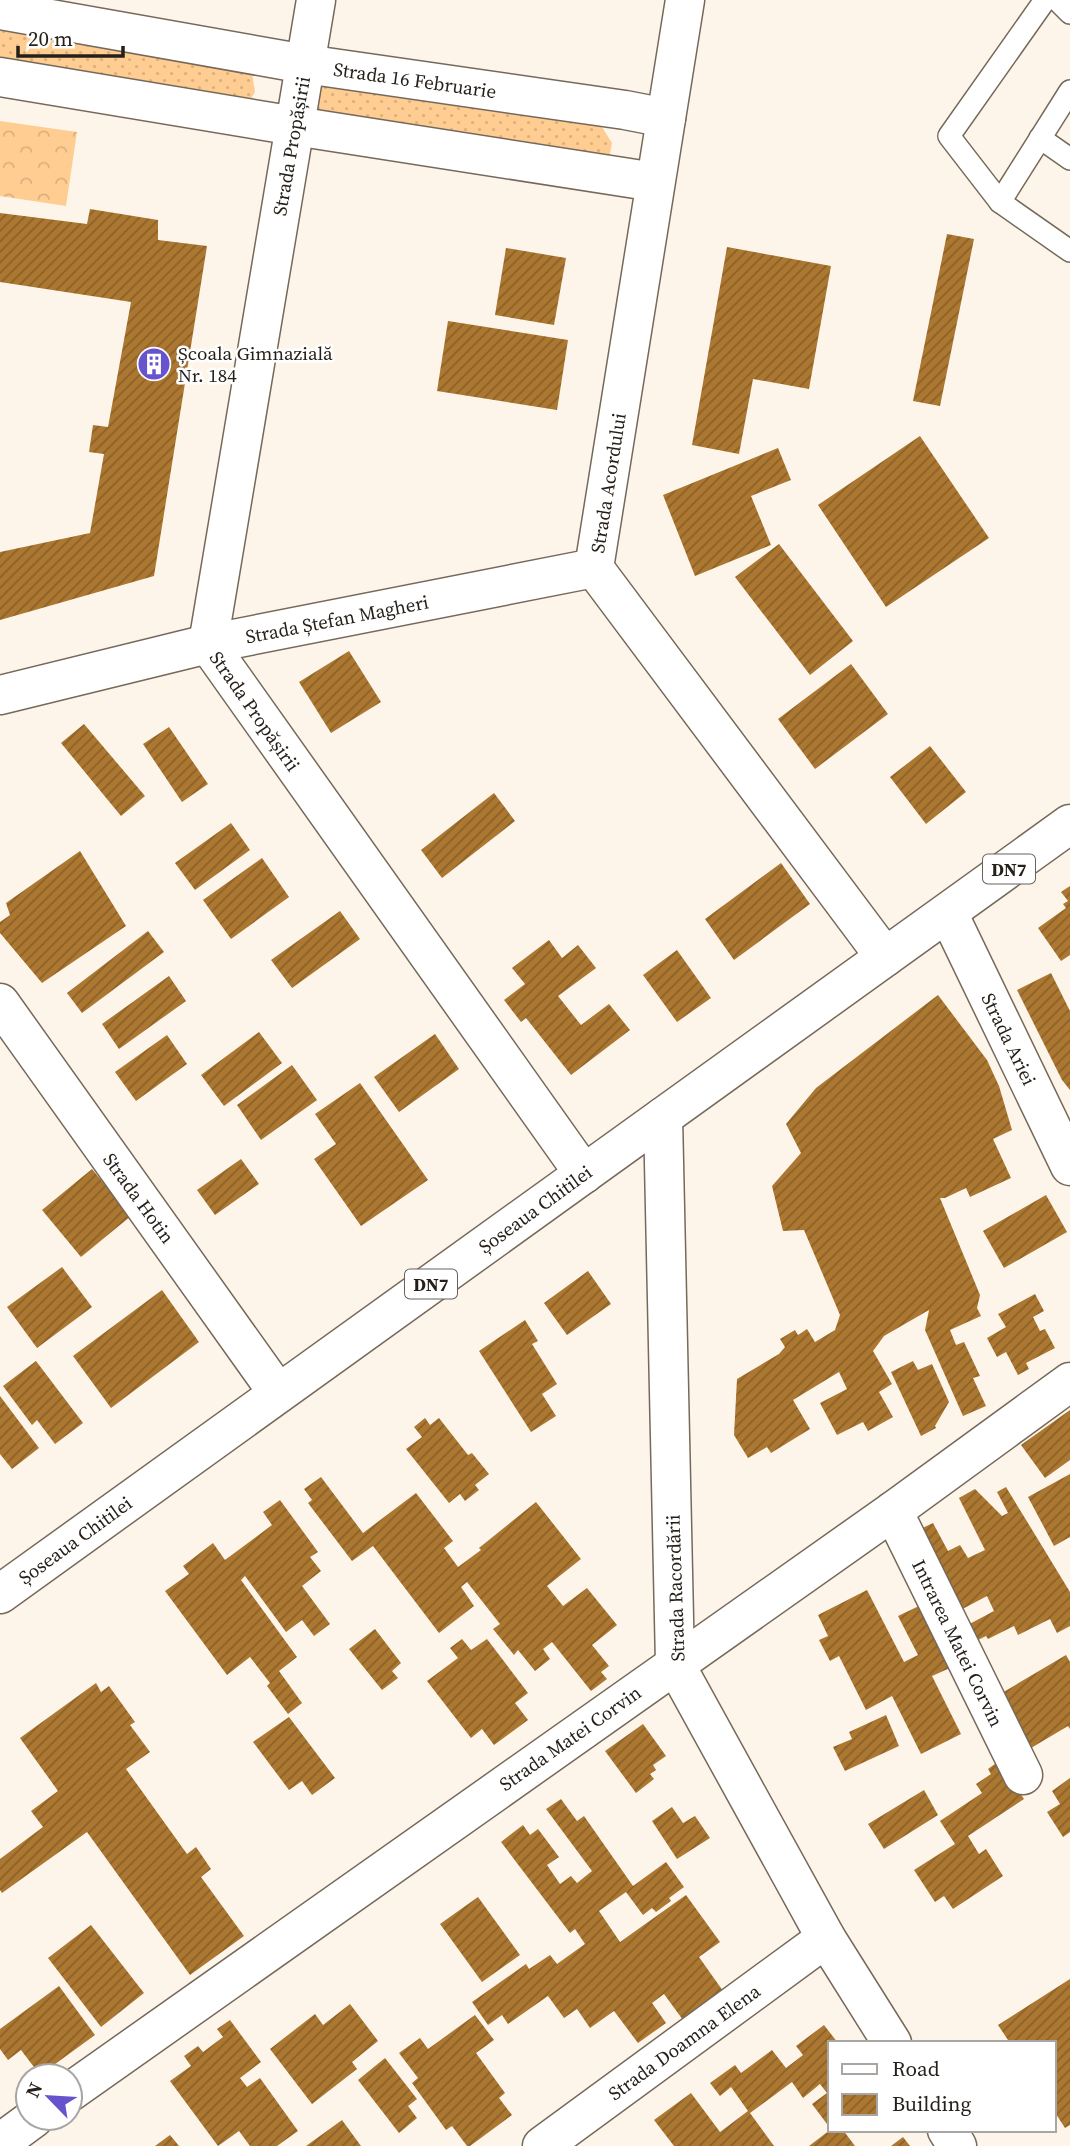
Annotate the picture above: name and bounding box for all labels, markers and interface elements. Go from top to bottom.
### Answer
scale bar [18,14,122,58]
text: 20 m [28,24,73,53]
street label: Strada 16 Februarie [332,56,498,104]
street label: Strada Propășirii [266,74,316,218]
place label: Școala Gimnazială Nr. 184 [178,340,333,388]
building icon: Școala Gimnazială Nr. 184 [135,345,173,383]
street label: Strada Acordului [584,411,632,555]
street label: Strada Ștefan Magheri [243,588,431,650]
street label: Strada Propășirii [204,646,306,776]
road number: DN7 [983,854,1035,884]
street label: Strada Ariei [975,989,1043,1090]
street label: Strada Hotin [97,1147,181,1249]
street label: Șoseaua Chitilei [473,1159,597,1259]
road number: DN7 [405,1269,457,1298]
street label: Șoseaua Chitilei [13,1490,137,1590]
street label: Strada Racordării [659,1514,691,1662]
street label: Intrarea Matei Corvin [906,1555,1010,1731]
street label: Strada Matei Corvin [494,1679,646,1797]
street label: Strada Doamna Elena [603,1978,766,2106]
legend [828,2041,1056,2132]
text: Road [892,2054,940,2083]
north arrow [14,2062,84,2132]
text: N [19,2078,48,2102]
text: Building [892,2089,971,2118]

